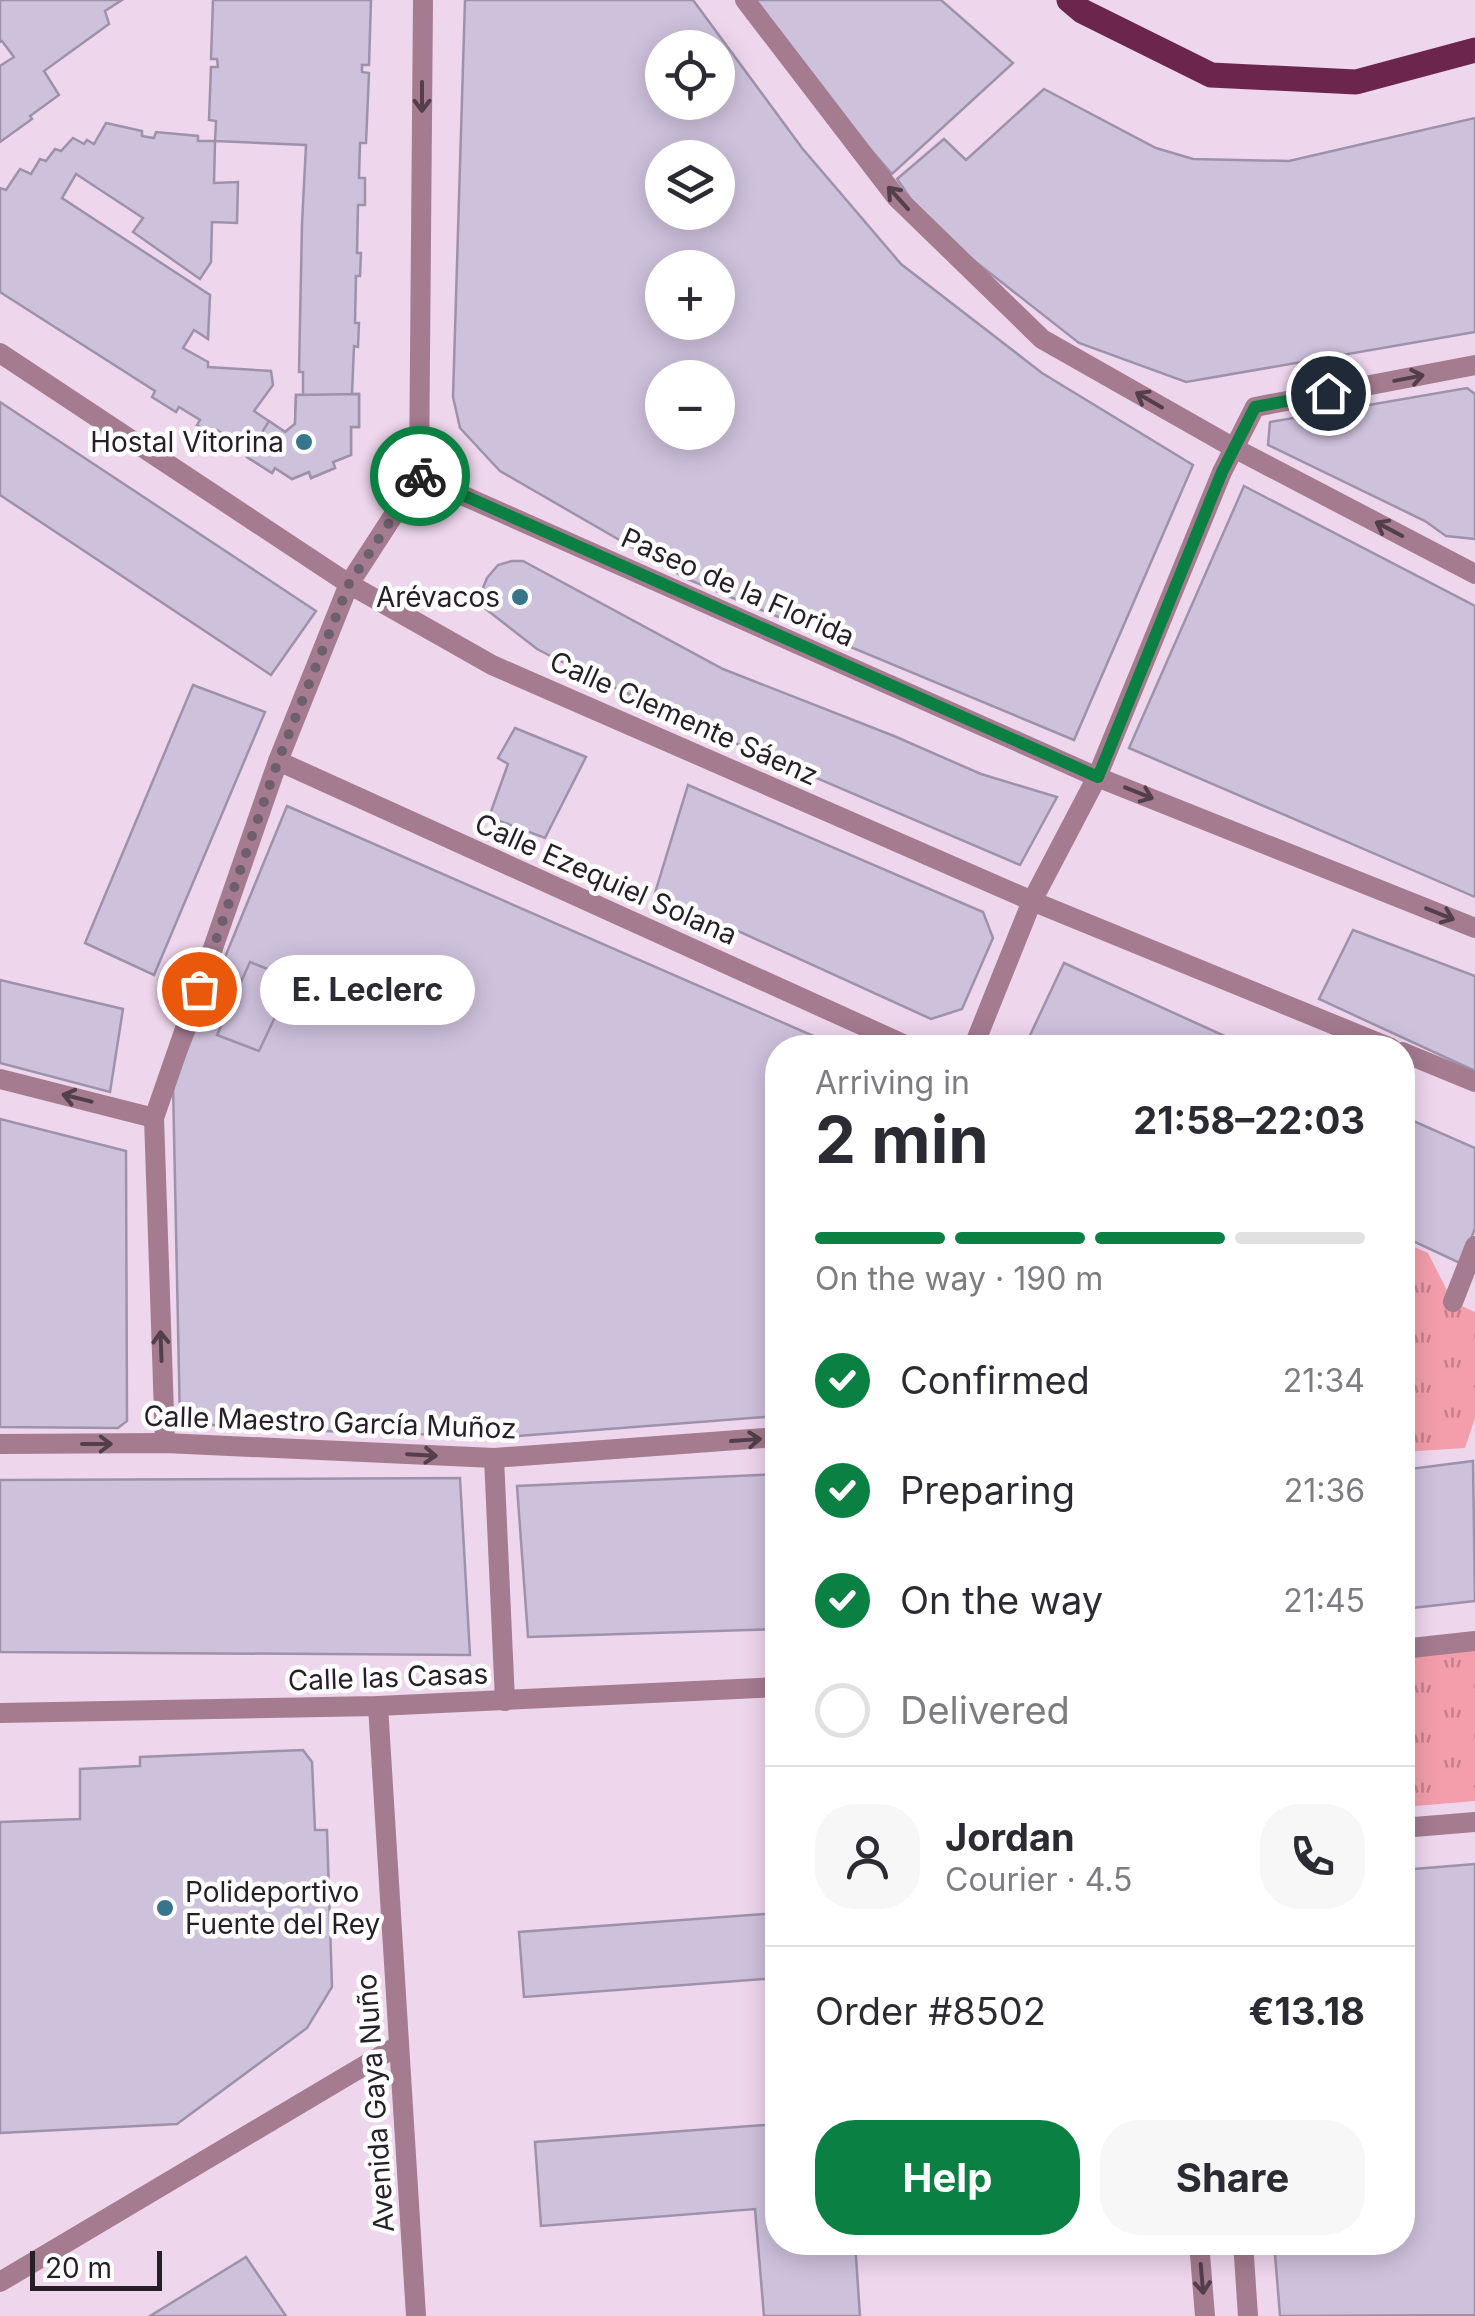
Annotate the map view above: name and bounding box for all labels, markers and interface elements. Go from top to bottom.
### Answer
map controls [645,30,735,450]
button: locate [645,30,735,120]
one-way arrow [412,80,432,113]
button: layers [645,140,735,230]
one-way arrow [887,186,910,211]
button: + [645,250,735,340]
pin [1286,351,1371,436]
button: − [645,360,735,450]
icon: home [1301,366,1356,421]
one-way arrow [1392,367,1424,386]
one-way arrow [1135,389,1165,409]
place label: Hostal Vitorina [90,425,284,459]
courier [370,426,470,526]
marker: Hostal Vitorina [293,431,315,453]
icon: bike [393,449,448,504]
one-way arrow [1374,519,1404,538]
street label: Paseo de la Florida [616,520,860,654]
place label: Arévacos [376,580,500,614]
marker: Arévacos [509,586,531,608]
street label: Calle Clemente Sáenz [545,643,823,793]
one-way arrow [1123,786,1153,804]
street label: Calle Ezequiel Solana [470,806,742,952]
one-way arrow [1425,906,1455,924]
pin [157,947,242,1032]
callout: E. Leclerc [259,954,474,1024]
icon: bag [172,962,227,1017]
text: E. Leclerc [292,970,443,1009]
text: Arriving in [815,1063,970,1102]
one-way arrow [62,1088,93,1107]
text: 21:58–22:03 [1133,1097,1365,1143]
text: 2 min [815,1100,989,1179]
text: On the way · 190 m [815,1259,1103,1298]
one-way arrow [152,1330,171,1362]
icon: check [815,1353,870,1408]
text: Confirmed [900,1357,1090,1403]
text: 21:34 [1283,1361,1365,1400]
street label: Calle Maestro García Muñoz [143,1398,517,1446]
one-way arrow [730,1430,762,1449]
one-way arrow [81,1434,113,1453]
one-way arrow [406,1446,438,1465]
icon: check [815,1463,870,1518]
text: Preparing [900,1467,1075,1513]
text: 21:36 [1284,1471,1365,1510]
icon: check [815,1573,870,1628]
text: On the way [900,1577,1103,1623]
text: 21:45 [1283,1581,1365,1620]
street label: Calle las Casas [287,1657,489,1697]
text: Delivered [900,1687,1070,1733]
button: person [815,1804,920,1909]
button: phone [1260,1804,1365,1909]
text: Jordan [945,1814,1075,1860]
text: Courier · 4.5 [945,1860,1133,1899]
place label: Polideportivo Fuente del Rey [185,1875,380,1941]
marker: Polideportivo Fuente del Rey [154,1897,176,1919]
street label: Avenida Gaya Nuño [349,1972,401,2234]
text: Order #8502 [815,1988,1046,2034]
text: €13.18 [1248,1988,1365,2034]
button: Help [815,2120,1080,2235]
button: Share [1100,2120,1365,2235]
scale bar [30,2246,162,2290]
text: 20 m [45,2251,112,2285]
one-way arrow [1192,2263,1211,2295]

